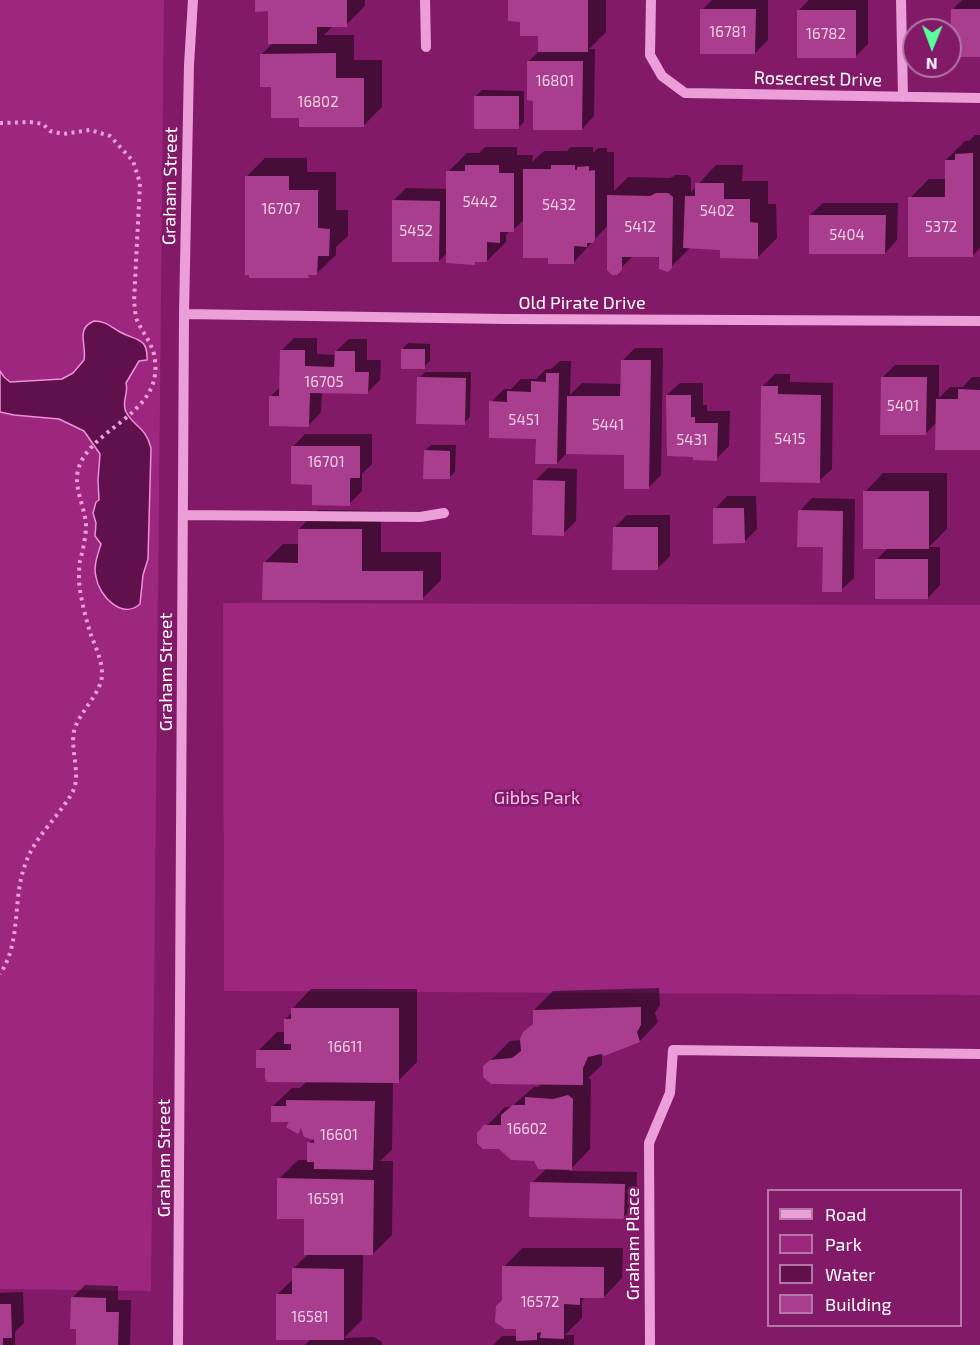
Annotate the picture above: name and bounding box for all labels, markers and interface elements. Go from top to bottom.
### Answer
north arrow [902,18,962,78]
house number: 16781 [709,23,747,41]
house number: 16782 [806,25,846,43]
text: N [926,55,938,74]
street label: Rosecrest Drive [754,67,882,91]
house number: 16801 [536,72,574,90]
house number: 16802 [297,93,339,111]
street label: Graham Street [158,127,182,245]
house number: 5442 [463,193,497,211]
house number: 5432 [542,196,576,214]
house number: 16707 [262,200,300,218]
house number: 5402 [700,202,734,220]
house number: 5412 [624,218,656,236]
house number: 5372 [925,218,957,236]
house number: 5452 [399,222,433,240]
house number: 5404 [829,226,865,244]
street label: Old Pirate Drive [518,292,646,314]
house number: 16705 [304,373,344,391]
house number: 5401 [887,397,919,415]
house number: 5451 [508,411,540,429]
house number: 5441 [592,416,624,434]
house number: 5415 [774,430,806,448]
house number: 5431 [676,431,708,449]
house number: 16701 [307,453,345,471]
street label: Graham Street [155,613,177,731]
park label: Gibbs Park [494,787,580,809]
house number: 16611 [327,1038,363,1056]
street label: Graham Street [153,1099,175,1217]
house number: 16602 [507,1120,547,1138]
house number: 16601 [320,1126,358,1144]
street label: Graham Place [622,1188,644,1300]
legend [767,1189,962,1327]
house number: 16591 [307,1190,345,1208]
text: Road [825,1203,866,1225]
text: Park [825,1233,862,1255]
text: Water [825,1263,875,1285]
house number: 16572 [521,1293,559,1311]
text: Building [825,1293,892,1315]
house number: 16581 [291,1308,329,1326]

